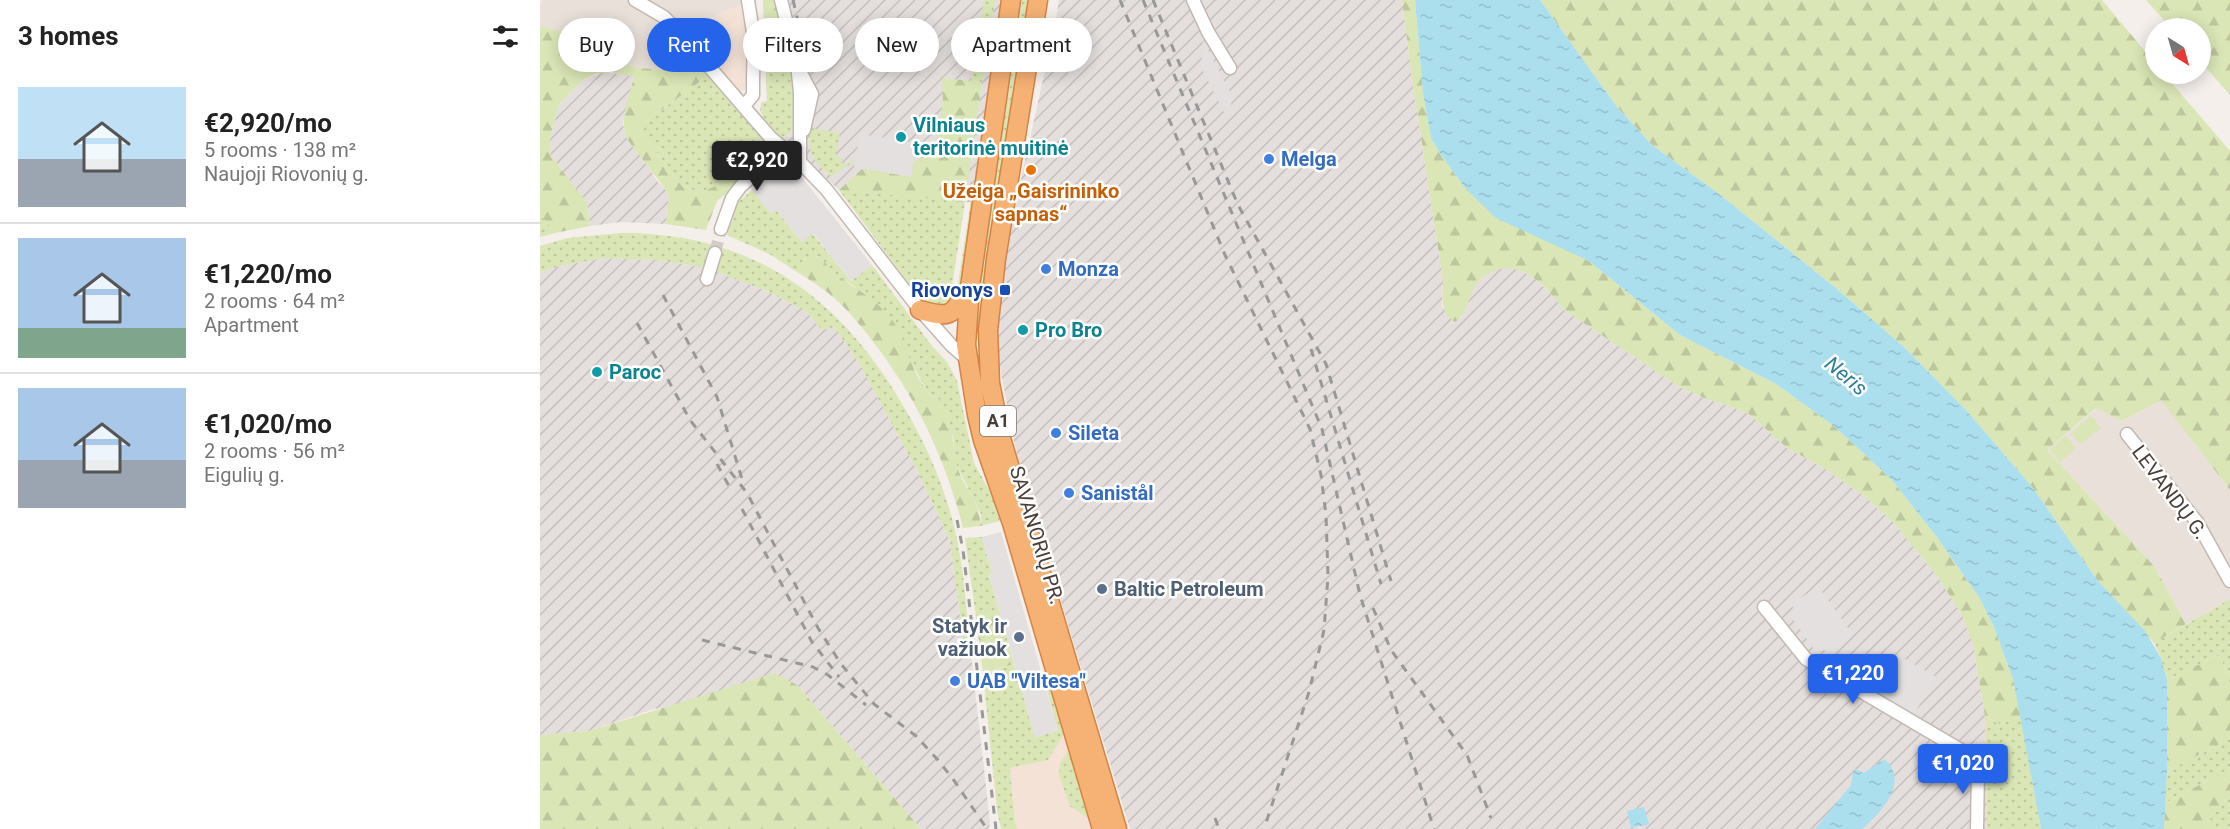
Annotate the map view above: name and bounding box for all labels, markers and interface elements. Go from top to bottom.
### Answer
chip: Buy [558,18,635,72]
chip: Rent [647,18,731,72]
chip: Filters [743,18,843,72]
chip: New [855,18,939,72]
chip: Apartment [951,18,1092,72]
north arrow [2145,18,2211,84]
map controls [2145,18,2211,84]
icon: filters [489,20,522,53]
text: 3 homes [18,21,119,51]
text: €2,920/mo [204,108,332,138]
icon: home [66,111,138,183]
place label: Vilniaus teritorinė muitinė [913,113,1069,160]
marker: Vilniaus teritorinė muitinė [894,130,908,144]
text: 5 rooms · 138 m² [204,138,356,162]
pin: €2,920 [708,141,806,192]
place label: Melga [1281,147,1337,171]
text: €2,920 [726,148,788,172]
marker: Melga [1262,152,1276,166]
text: Naujoji Riovonių g. [204,162,369,186]
marker: Užeiga „Gaisrininko sapnas“ [1024,163,1038,177]
place label: Užeiga „Gaisrininko sapnas“ [943,179,1119,226]
place label: Monza [1058,257,1119,281]
text: €1,220/mo [204,259,332,289]
icon: home [66,262,138,334]
marker: Monza [1039,262,1053,276]
place label: Riovonys [911,278,993,302]
marker: Riovonys [998,283,1012,297]
text: 2 rooms · 64 m² [204,289,345,313]
text: Apartment [204,313,299,337]
place label: Pro Bro [1035,318,1102,342]
marker: Pro Bro [1016,323,1030,337]
water label: Neris [1820,351,1872,401]
place label: Paroc [609,360,661,384]
marker: Paroc [590,365,604,379]
road number: A1 [980,406,1016,436]
text: €1,020/mo [204,409,332,439]
icon: home [66,412,138,484]
place label: Sileta [1068,421,1119,445]
marker: Sileta [1049,426,1063,440]
text: 2 rooms · 56 m² [204,439,345,463]
street label: LEVANDŲ G. [2127,440,2213,544]
text: Eigulių g. [204,463,285,487]
street label: SAVANORIŲ PR. [1005,463,1069,607]
place label: Sanistål [1081,481,1154,505]
marker: Sanistål [1062,486,1076,500]
place label: Baltic Petroleum [1114,577,1263,601]
marker: Baltic Petroleum [1095,582,1109,596]
place label: Statyk ir važiuok [932,614,1008,661]
marker: Statyk ir važiuok [1012,630,1026,644]
pin: €1,220 [1804,654,1902,705]
text: €1,220 [1822,661,1884,685]
place label: UAB "Viltesa" [967,669,1086,693]
marker: UAB "Viltesa" [948,674,962,688]
pin: €1,020 [1914,744,2012,795]
text: €1,020 [1932,751,1994,775]

